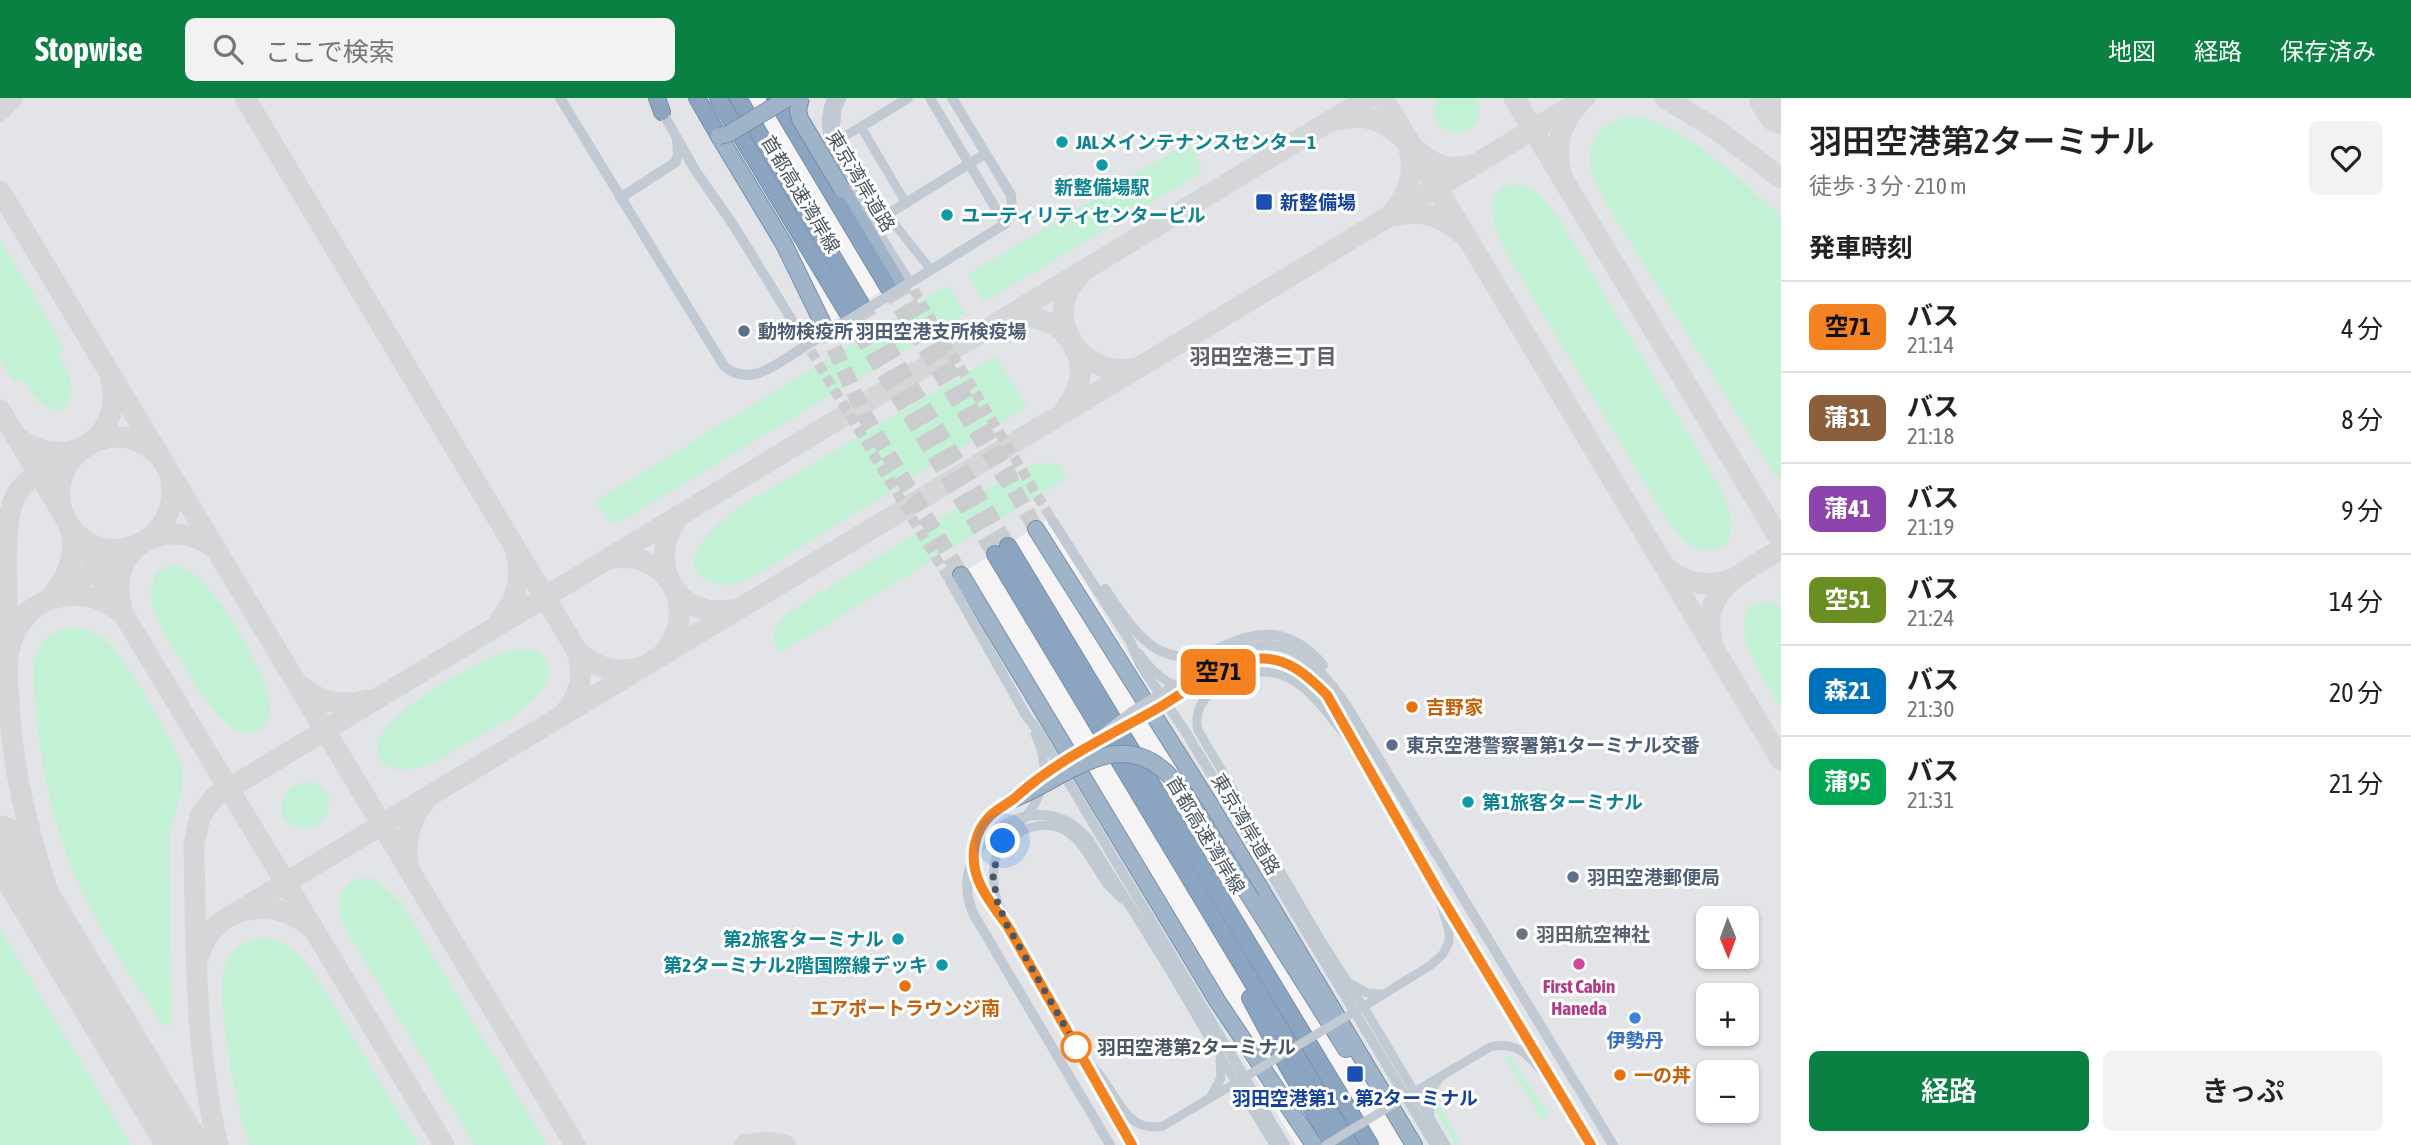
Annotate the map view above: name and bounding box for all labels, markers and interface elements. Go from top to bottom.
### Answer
search box [185,18,675,81]
text: Stopwise [35,30,143,68]
icon: search [209,30,247,68]
text: ここで検索 [265,37,395,67]
text: 地図 [2108,38,2156,65]
text: 経路 [2194,38,2242,65]
text: 保存済み [2280,38,2376,65]
button: heart [2309,121,2383,195]
text: 羽田空港第2ターミナル [1809,122,2155,160]
street label: 東京湾岸道路 [822,126,900,236]
street label: 首都高速湾岸線 [757,131,845,257]
place label: JALメインテナンスセンター1 [1075,131,1316,153]
marker: JALメインテナンスセンター1 [1054,134,1070,150]
marker: 新整備場駅 [1094,157,1110,173]
text: 徒歩 · 3 分 · 210 m [1809,173,1967,199]
place label: 新整備場駅 [1054,176,1150,198]
place label: 新整備場 [1280,191,1356,213]
marker: 新整備場 [1254,192,1274,212]
place label: ユーティリティセンタービル [961,204,1206,226]
marker: ユーティリティセンタービル [939,207,955,223]
text: 発車時刻 [1809,233,1913,263]
text: バス [1907,301,1959,331]
text: 空71 [1824,313,1871,340]
text: 4 分 [2341,314,2383,344]
place label: 動物検疫所 羽田空港支所検疫場 [758,320,1027,342]
marker: 動物検疫所 羽田空港支所検疫場 [736,323,752,339]
text: 21:14 [1907,332,1954,358]
district label: 羽田空港三丁目 [1190,344,1337,368]
text: バス [1907,392,1959,422]
text: 蒲31 [1824,404,1871,431]
text: 8 分 [2341,405,2383,435]
text: 21:18 [1907,423,1954,449]
text: バス [1907,483,1959,513]
text: 蒲41 [1824,495,1871,522]
text: 9 分 [2341,496,2383,526]
text: 21:19 [1907,514,1954,540]
text: バス [1907,574,1959,604]
text: 空51 [1824,586,1871,613]
text: 14 分 [2329,587,2383,617]
text: 21:24 [1907,605,1954,631]
line badge: 空71 [1178,649,1258,695]
text: 空71 [1195,658,1241,685]
text: バス [1907,665,1959,695]
text: 森21 [1824,677,1871,704]
text: 20 分 [2329,678,2383,708]
place label: 吉野家 [1426,696,1483,718]
text: 21:30 [1907,696,1954,722]
marker: 吉野家 [1404,699,1420,715]
place label: 東京空港警察署第1ターミナル交番 [1406,734,1700,756]
marker: 東京空港警察署第1ターミナル交番 [1384,737,1400,753]
text: バス [1907,756,1959,786]
text: 蒲95 [1824,768,1871,795]
street label: 東京湾岸道路 [1207,769,1285,879]
text: 21 分 [2329,769,2383,799]
street label: 首都高速湾岸線 [1162,772,1250,898]
text: 21:31 [1907,787,1954,813]
place label: 第1旅客ターミナル [1482,791,1643,813]
marker: 第1旅客ターミナル [1460,794,1476,810]
your location [985,823,1020,858]
place label: 羽田空港郵便局 [1587,866,1720,888]
marker: 羽田空港郵便局 [1565,869,1581,885]
north arrow [1696,906,1759,970]
map controls [1696,906,1759,1123]
place label: 羽田航空神社 [1536,923,1650,945]
marker: 羽田航空神社 [1514,926,1530,942]
place label: 第2旅客ターミナル [723,928,884,950]
marker: 第2旅客ターミナル [890,931,906,947]
place label: 第2ターミナル2階国際線デッキ [663,954,928,976]
marker: First Cabin Haneda [1571,956,1587,972]
marker: 第2ターミナル2階国際線デッキ [934,957,950,973]
place label: First Cabin Haneda [1543,975,1615,1019]
marker: エアポートラウンジ南 [897,978,913,994]
button: + [1696,983,1759,1046]
place label: エアポートラウンジ南 [810,997,1000,1019]
marker: 伊勢丹 [1627,1010,1643,1026]
place label: 伊勢丹 [1606,1029,1664,1051]
marker: 羽田空港第2ターミナル [1061,1032,1091,1062]
place label: 羽田空港第2ターミナル [1097,1036,1296,1058]
button: 経路 [1809,1051,2089,1131]
button: きっぷ [2103,1051,2383,1131]
button: − [1696,1060,1759,1123]
marker: 羽田空港第1・第2ターミナル [1345,1064,1365,1084]
place label: 一の丼 [1634,1064,1691,1086]
marker: 一の丼 [1612,1067,1628,1083]
place label: 羽田空港第1・第2ターミナル [1232,1087,1478,1109]

